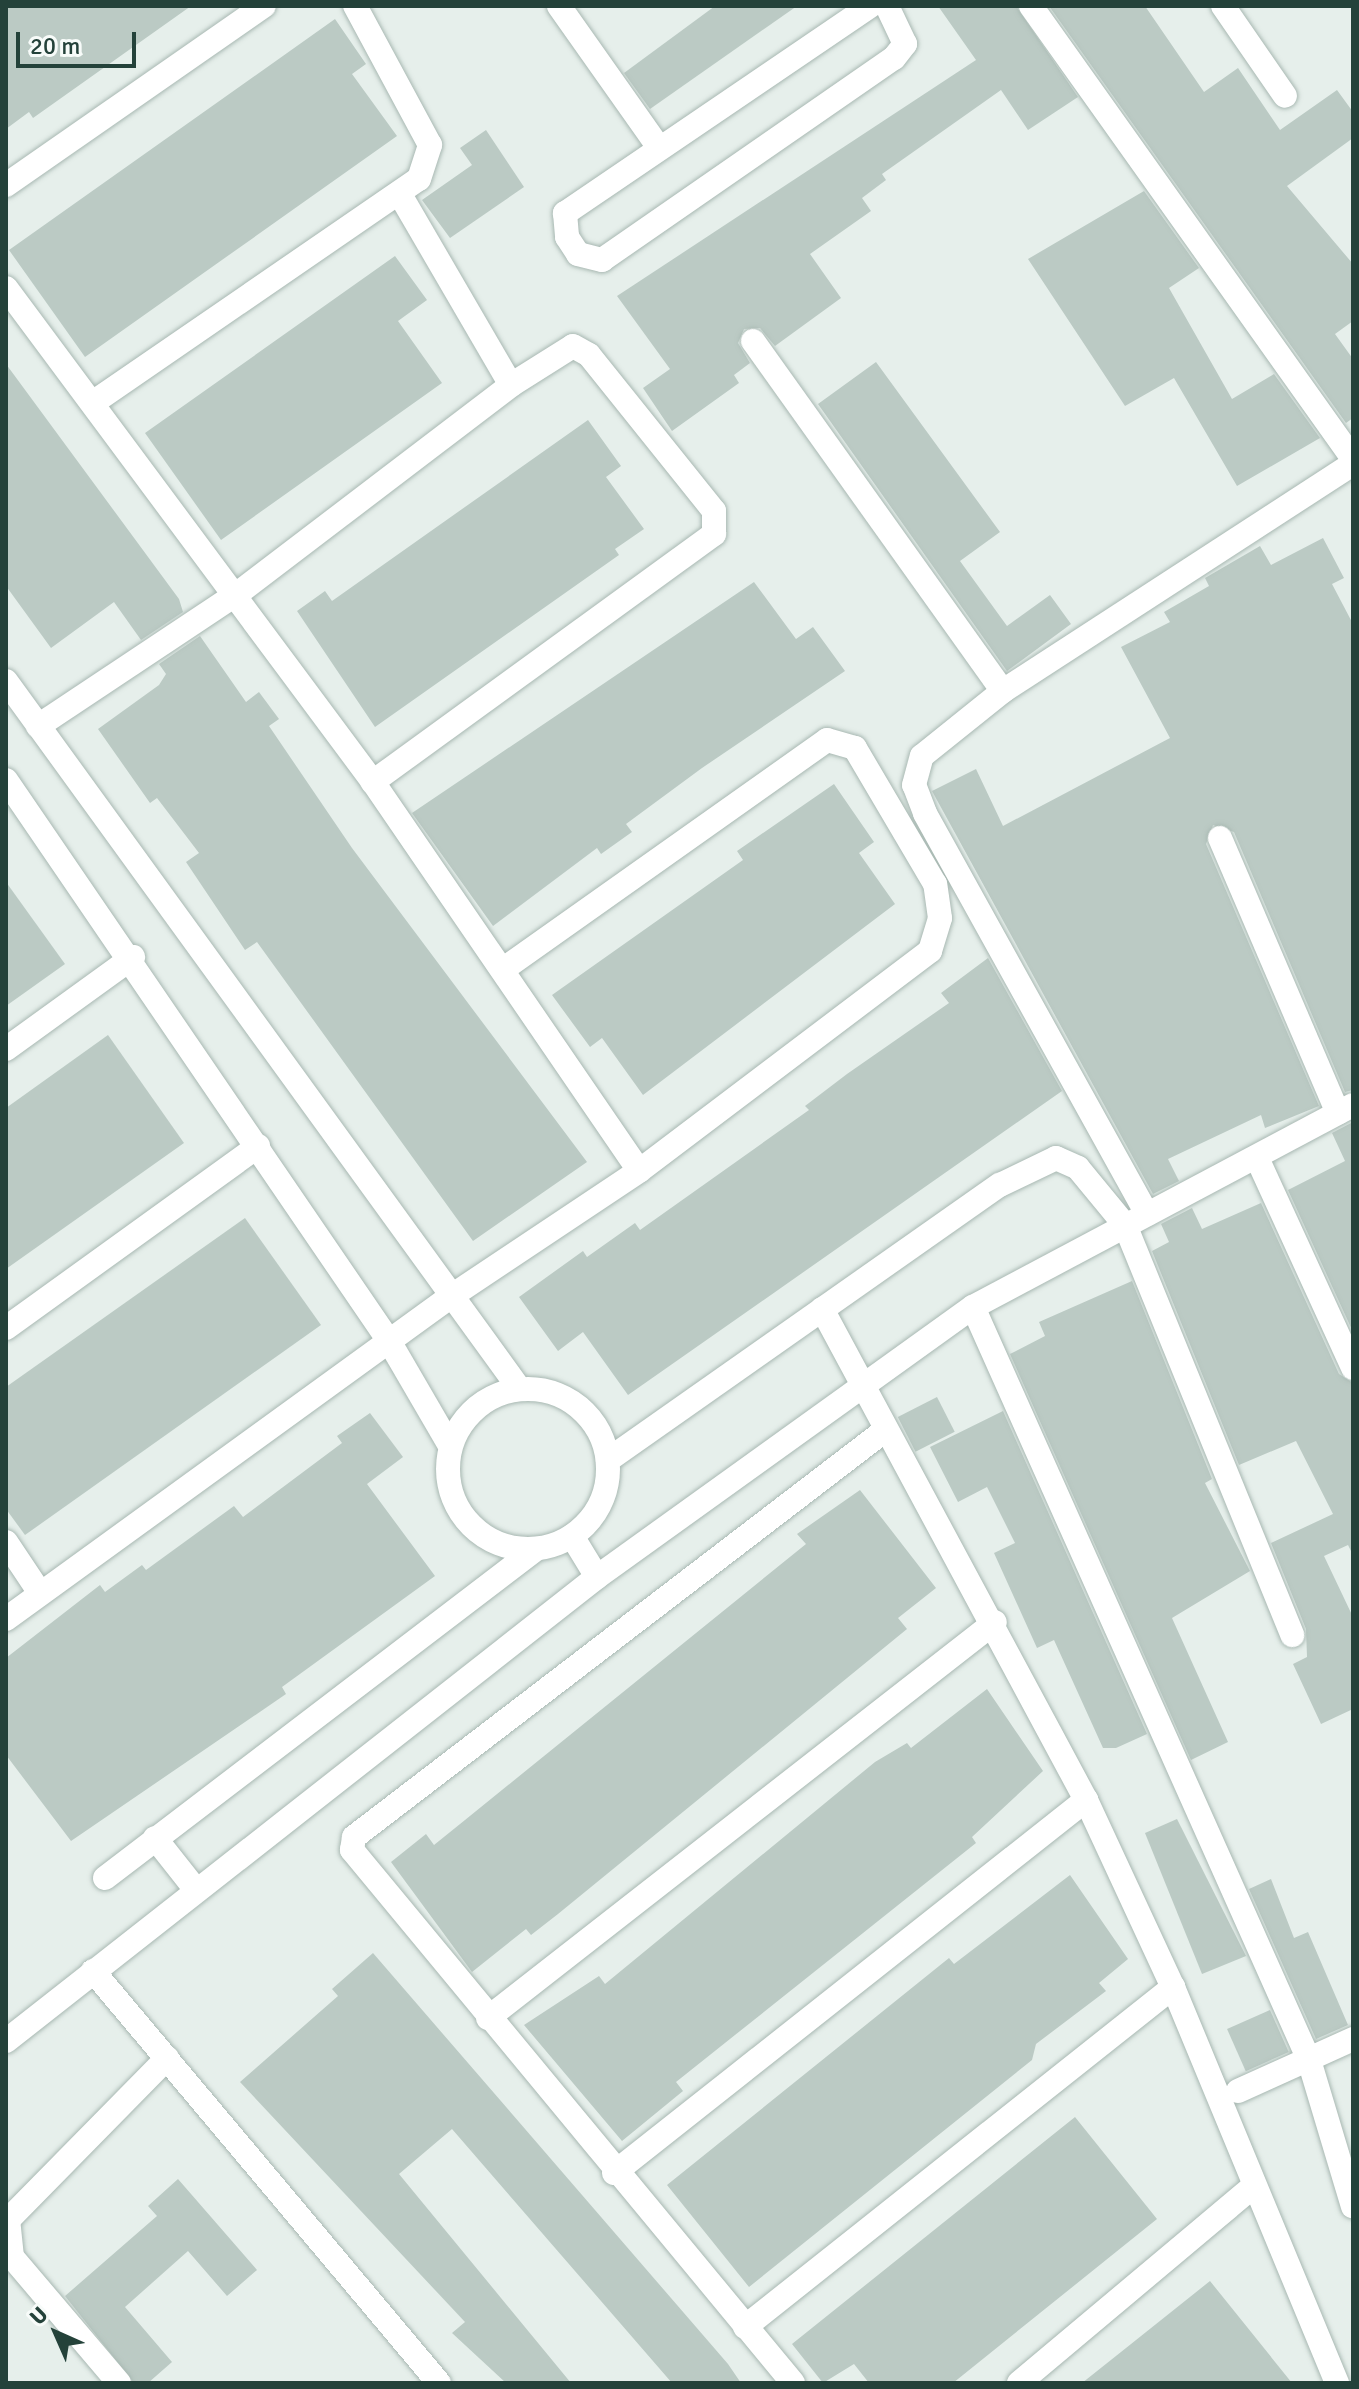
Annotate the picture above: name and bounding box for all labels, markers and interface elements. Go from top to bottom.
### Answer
scale bar [20,16,140,66]
text: 20 m [30,31,80,61]
north arrow [16,2293,96,2373]
text: U [24,2301,53,2330]

